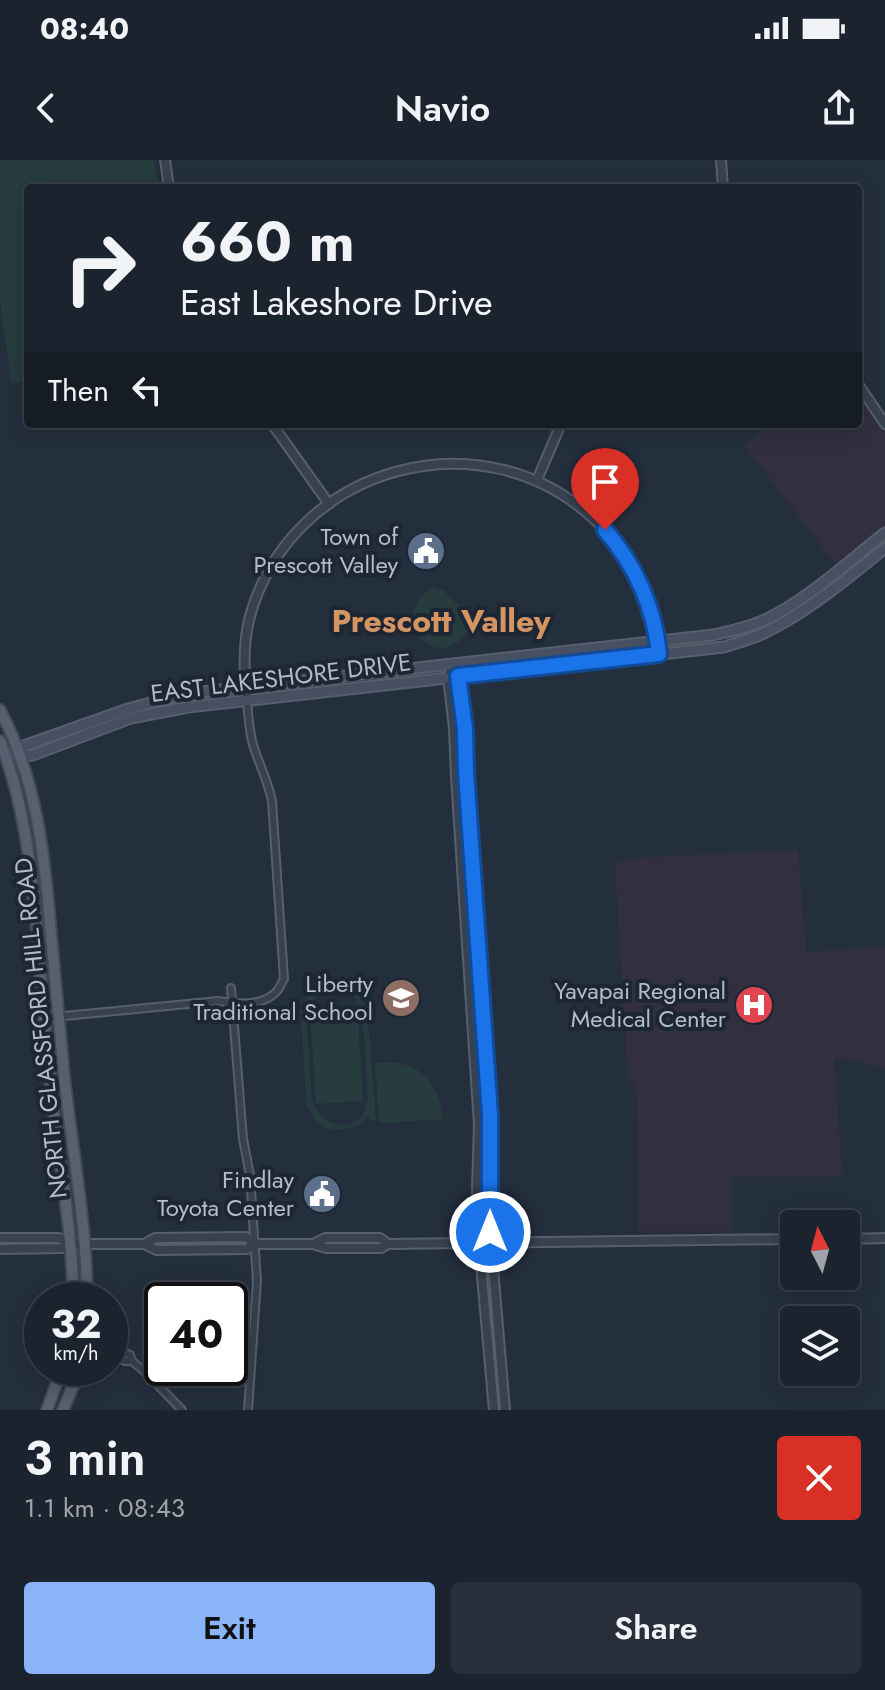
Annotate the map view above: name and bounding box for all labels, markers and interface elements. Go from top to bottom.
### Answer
text: 08:40 [40,7,129,50]
text: Navio [395,82,490,134]
icon: back [24,86,68,130]
icon: share [817,86,861,130]
text: 660 m [180,201,355,282]
icon: right [48,216,152,320]
text: East Lakeshore Drive [180,276,493,328]
icon: left [125,368,169,412]
text: Then [48,369,109,412]
pin [571,448,639,530]
icon: arrive [583,460,627,504]
place label: Town of Prescott Valley [254,519,399,582]
public building icon: Town of Prescott Valley [405,530,447,572]
district label: Prescott Valley [332,598,551,644]
street label: EAST LAKESHORE DRIVE [149,644,413,711]
street label: NORTH GLASSFORD HILL ROAD [5,856,76,1200]
place label: Liberty Traditional School [193,966,373,1029]
place label: Yavapai Regional Medical Center [554,973,727,1036]
school or university icon: Liberty Traditional School [380,977,422,1019]
hospital icon: Yavapai Regional Medical Center [733,984,775,1026]
place label: Findlay Toyota Center [157,1162,295,1225]
public building icon: Findlay Toyota Center [301,1173,343,1215]
position arrow [448,1190,532,1274]
north arrow [780,1210,860,1290]
map controls [780,1210,860,1386]
speed limit sign: 40 [144,1282,248,1386]
text: 32 [50,1295,102,1353]
button: layers [780,1306,860,1386]
text: km/h [53,1339,99,1368]
text: 3 min [24,1424,146,1493]
button: close [777,1436,861,1520]
text: 1.1 km · 08:43 [24,1489,185,1527]
button: Exit [24,1582,435,1674]
button: Share [451,1582,861,1674]

